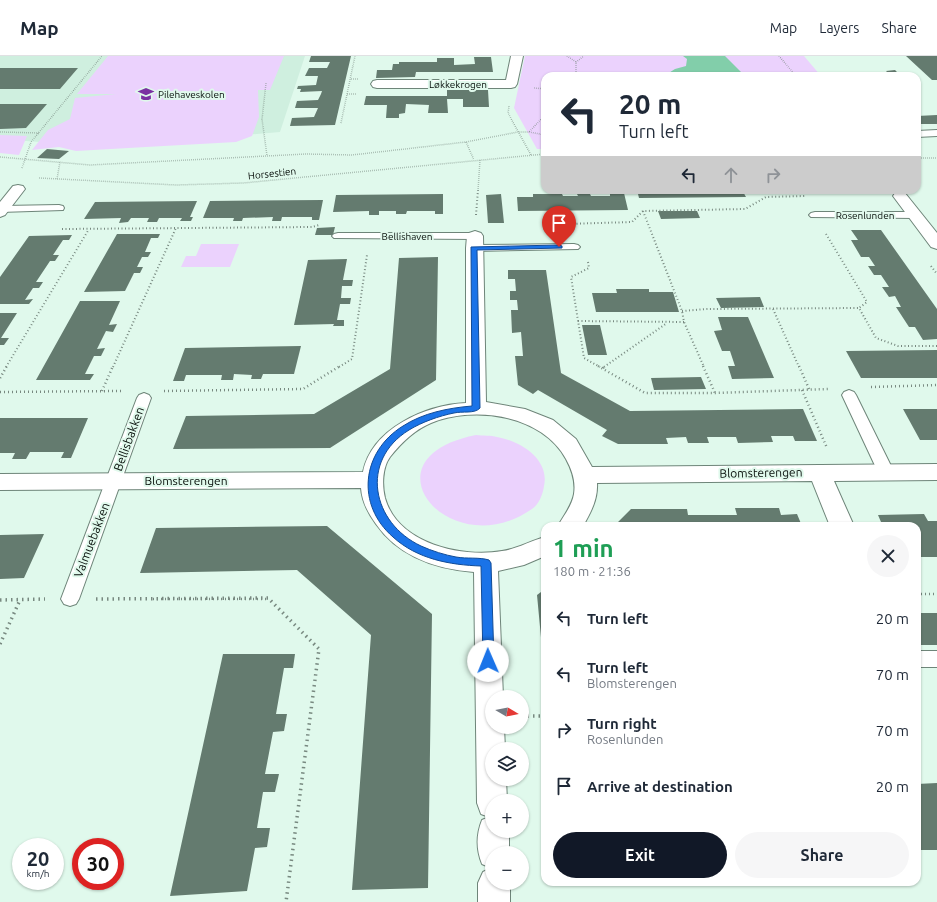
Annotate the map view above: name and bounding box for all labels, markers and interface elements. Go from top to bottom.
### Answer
text: Map [20,17,59,39]
text: Map [770,20,797,36]
text: Layers [819,20,859,36]
text: Share [881,20,917,36]
street label: Løkkekrogen [429,79,487,90]
school or university icon: Pilehaveskolen [137,85,155,103]
icon: left [553,88,605,140]
text: 20 m [619,88,681,119]
place label: Pilehaveskolen [158,89,225,100]
text: Turn left [619,121,689,141]
icon: left [678,164,700,186]
icon: ahead [720,164,742,186]
icon: right [762,164,784,186]
street label: Horsestien [247,165,297,181]
pin [542,206,576,247]
street label: Rosenlunden [836,210,894,221]
icon: arrive [548,212,570,234]
street label: Bellishaven [382,231,432,242]
street label: Bellisbakken [111,405,146,473]
street label: Blomsterengen [719,465,803,480]
street label: Blomsterengen [144,474,228,487]
street label: Valmuebakken [71,501,112,579]
text: 1 min [553,535,614,562]
button: close [867,535,909,577]
text: 180 m · 21:36 [553,564,631,578]
icon: left [553,607,575,629]
text: Turn left [587,610,648,627]
text: 20 m [876,610,909,627]
position arrow [467,640,509,682]
text: Turn left [587,659,648,676]
icon: left [553,663,575,685]
text: 70 m [876,666,909,683]
text: Blomsterengen [587,676,677,690]
north arrow [485,690,529,734]
map controls [485,690,529,890]
text: Turn right [587,715,657,732]
icon: right [553,719,575,741]
text: 70 m [876,722,909,739]
text: Rosenlunden [587,732,663,746]
button: layers [485,742,529,786]
icon: arrive [553,775,575,797]
text: Arrive at destination [587,778,733,795]
text: 20 m [876,778,909,795]
button: + [485,794,529,838]
button: Exit [553,832,727,878]
button: Share [735,832,909,878]
speed limit sign: 30 [72,838,124,890]
button: − [485,846,529,890]
text: 20 [27,847,49,870]
text: km/h [26,868,50,879]

